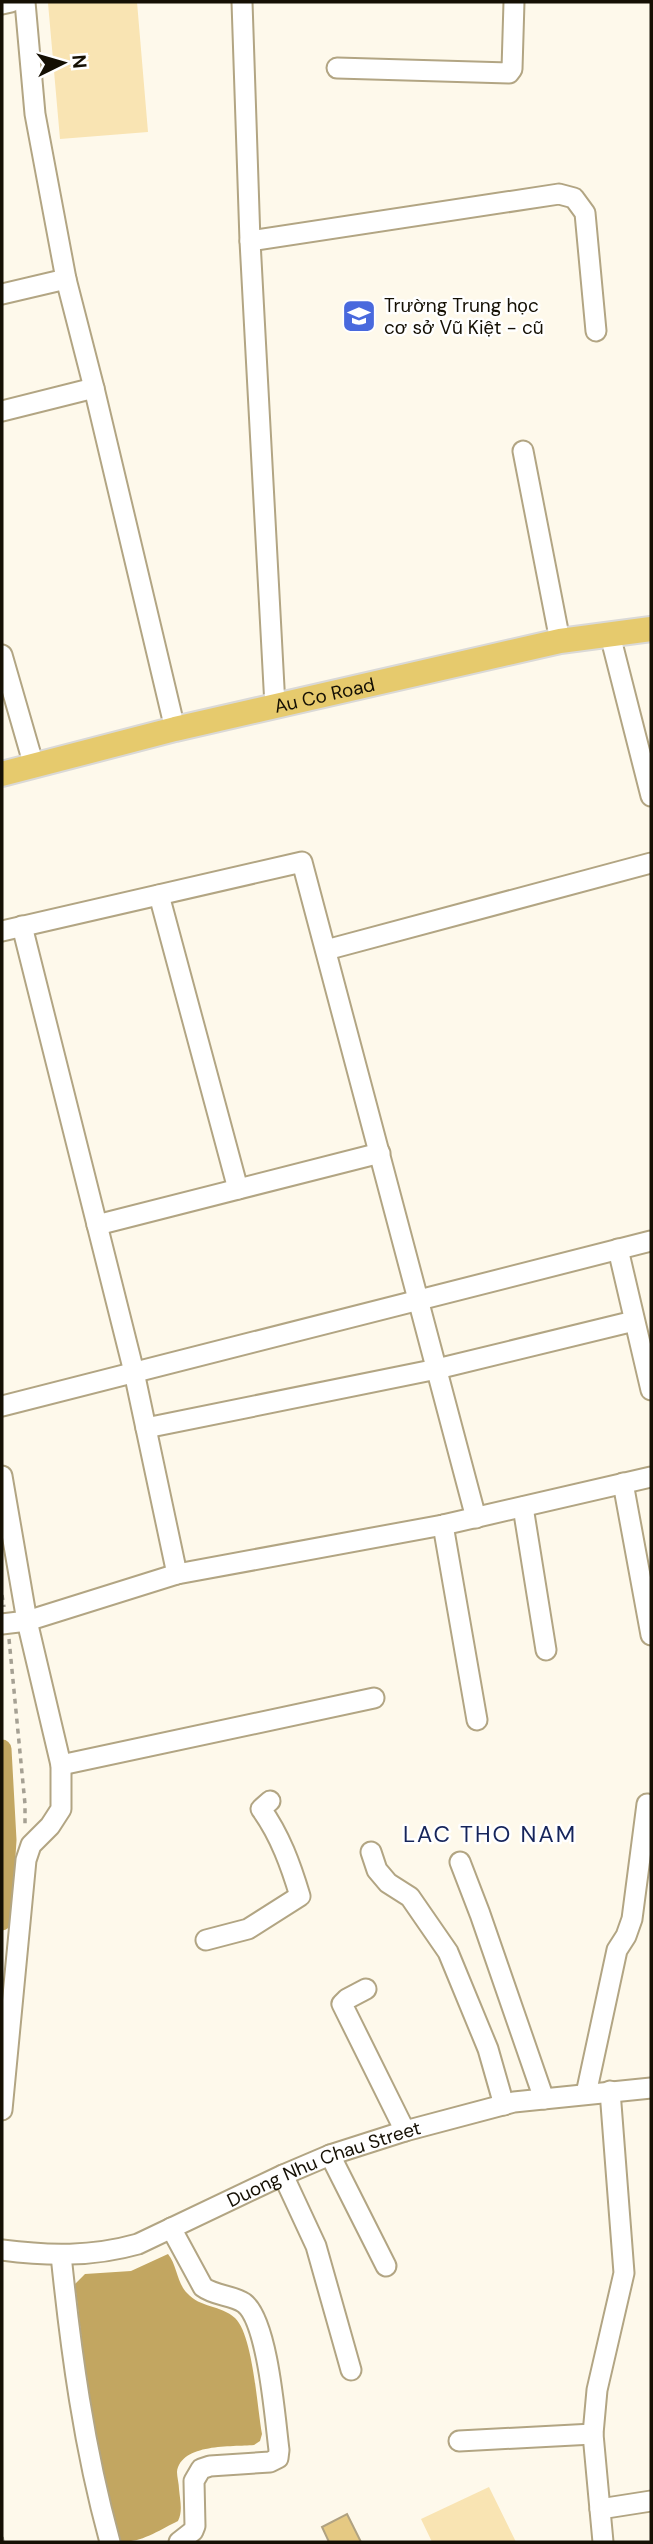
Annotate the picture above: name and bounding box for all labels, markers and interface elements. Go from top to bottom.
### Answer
north arrow [28,28,98,98]
text: N [66,54,92,70]
place label: Trường Trung học cơ sở Vũ Kiệt - cũ [384,293,544,340]
school or university icon: Trường Trung học cơ sở Vũ Kiệt - cũ [340,297,378,335]
street label: Au Co Road [272,671,377,718]
district label: LAC THO NAM [403,1819,577,1849]
street label: Duong Nhu Chau Street [223,2115,423,2212]

